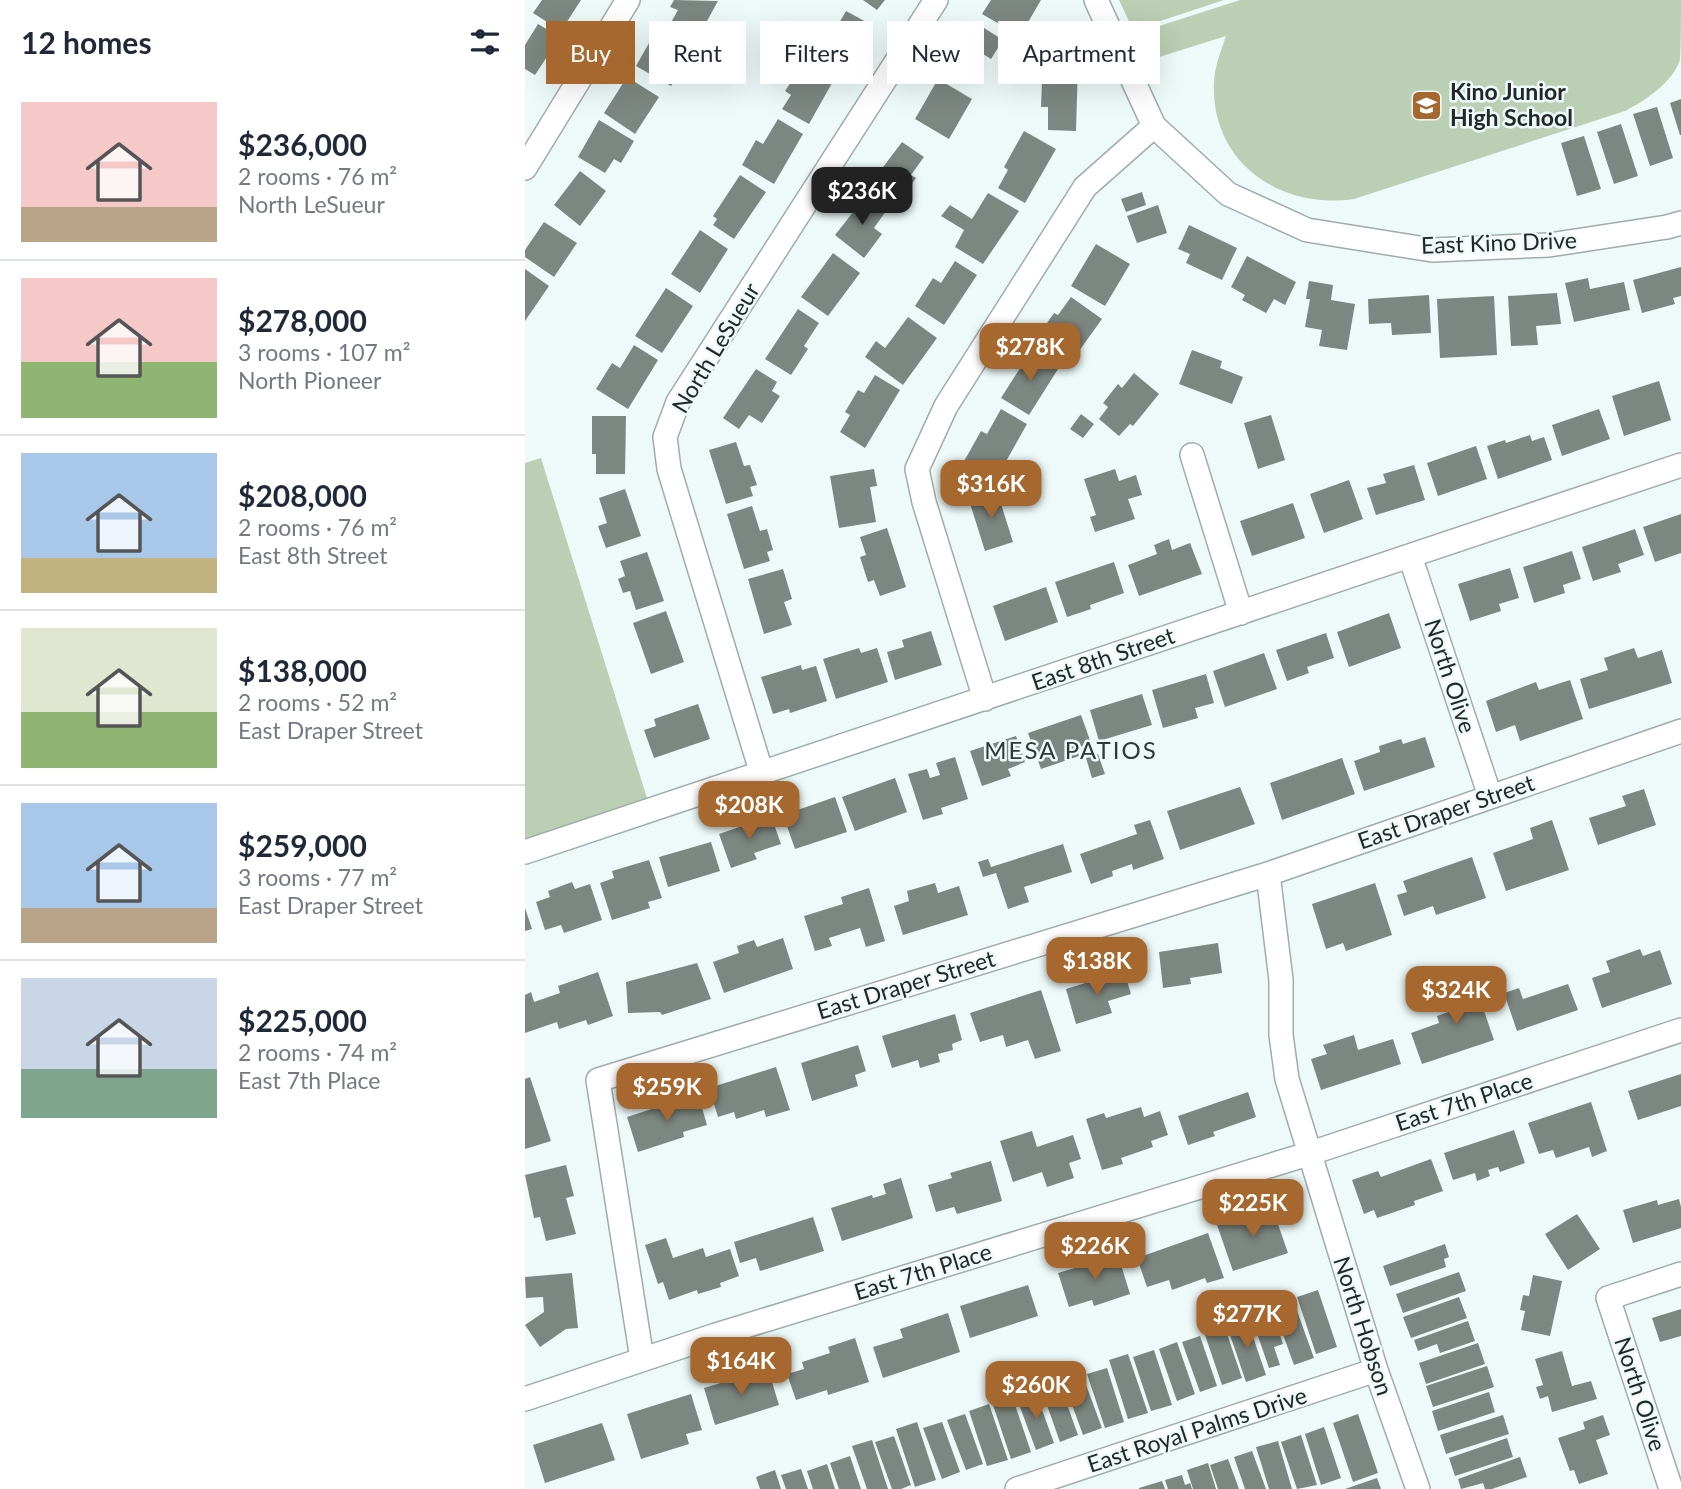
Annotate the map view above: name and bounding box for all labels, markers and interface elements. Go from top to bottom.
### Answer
chip: Buy [546,21,635,84]
chip: Rent [649,21,746,84]
chip: Filters [760,21,873,84]
chip: New [887,21,984,84]
chip: Apartment [998,21,1160,84]
icon: filters [466,23,504,61]
text: 12 homes [21,24,152,60]
place label: Kino Junior High School [1450,77,1573,131]
school or university icon: Kino Junior High School [1410,88,1444,122]
text: $236,000 [238,126,367,162]
icon: home [77,130,161,214]
text: 2 rooms · 76 m² [238,162,397,190]
pin: $236K [813,168,911,227]
text: $236K [827,176,897,204]
text: North LeSueur [238,190,385,218]
street label: East Kino Drive [1421,225,1577,259]
street label: North LeSueur [665,277,765,418]
text: $278,000 [238,302,367,338]
icon: home [77,306,161,390]
pin: $278K [981,324,1079,383]
text: $278K [995,332,1065,360]
text: 3 rooms · 107 m² [238,338,410,366]
text: North Pioneer [238,366,381,394]
pin: $316K [942,461,1040,520]
text: $316K [956,469,1026,497]
text: $208,000 [238,477,367,513]
icon: home [77,481,161,565]
text: 2 rooms · 76 m² [238,513,397,541]
text: East 8th Street [238,541,388,569]
street label: North Olive [1419,615,1483,736]
street label: East 8th Street [1027,620,1179,696]
text: $138,000 [238,652,367,688]
icon: home [77,656,161,740]
text: 2 rooms · 52 m² [238,688,397,716]
text: East Draper Street [238,716,423,744]
district label: MESA PATIOS [984,735,1158,764]
street label: East Draper Street [1354,767,1538,854]
pin: $208K [700,782,798,841]
text: $208K [714,790,784,818]
text: $259,000 [238,827,367,863]
icon: home [77,831,161,915]
text: 3 rooms · 77 m² [238,863,397,891]
text: East Draper Street [238,891,423,919]
pin: $138K [1048,937,1146,997]
street label: East Draper Street [813,943,999,1024]
text: $138K [1062,946,1132,974]
pin: $324K [1407,967,1505,1026]
text: $324K [1421,975,1491,1003]
text: $225,000 [238,1002,367,1038]
icon: home [77,1006,161,1090]
text: 2 rooms · 74 m² [238,1038,397,1066]
pin: $259K [618,1064,716,1123]
text: East 7th Place [238,1066,381,1094]
street label: East 7th Place [1392,1066,1536,1136]
text: $259K [632,1072,702,1100]
pin: $225K [1204,1180,1302,1239]
text: $225K [1218,1188,1288,1216]
pin: $226K [1046,1222,1144,1282]
text: $226K [1060,1231,1130,1259]
street label: East 7th Place [850,1237,995,1305]
street label: North Hobson [1328,1253,1400,1399]
pin: $277K [1198,1290,1296,1350]
text: $277K [1212,1299,1282,1327]
street label: North Olive [1609,1333,1673,1454]
pin: $164K [692,1338,790,1397]
text: $164K [706,1346,776,1374]
pin: $260K [987,1362,1085,1421]
text: $260K [1001,1370,1071,1398]
street label: East Royal Palms Drive [1083,1380,1310,1478]

